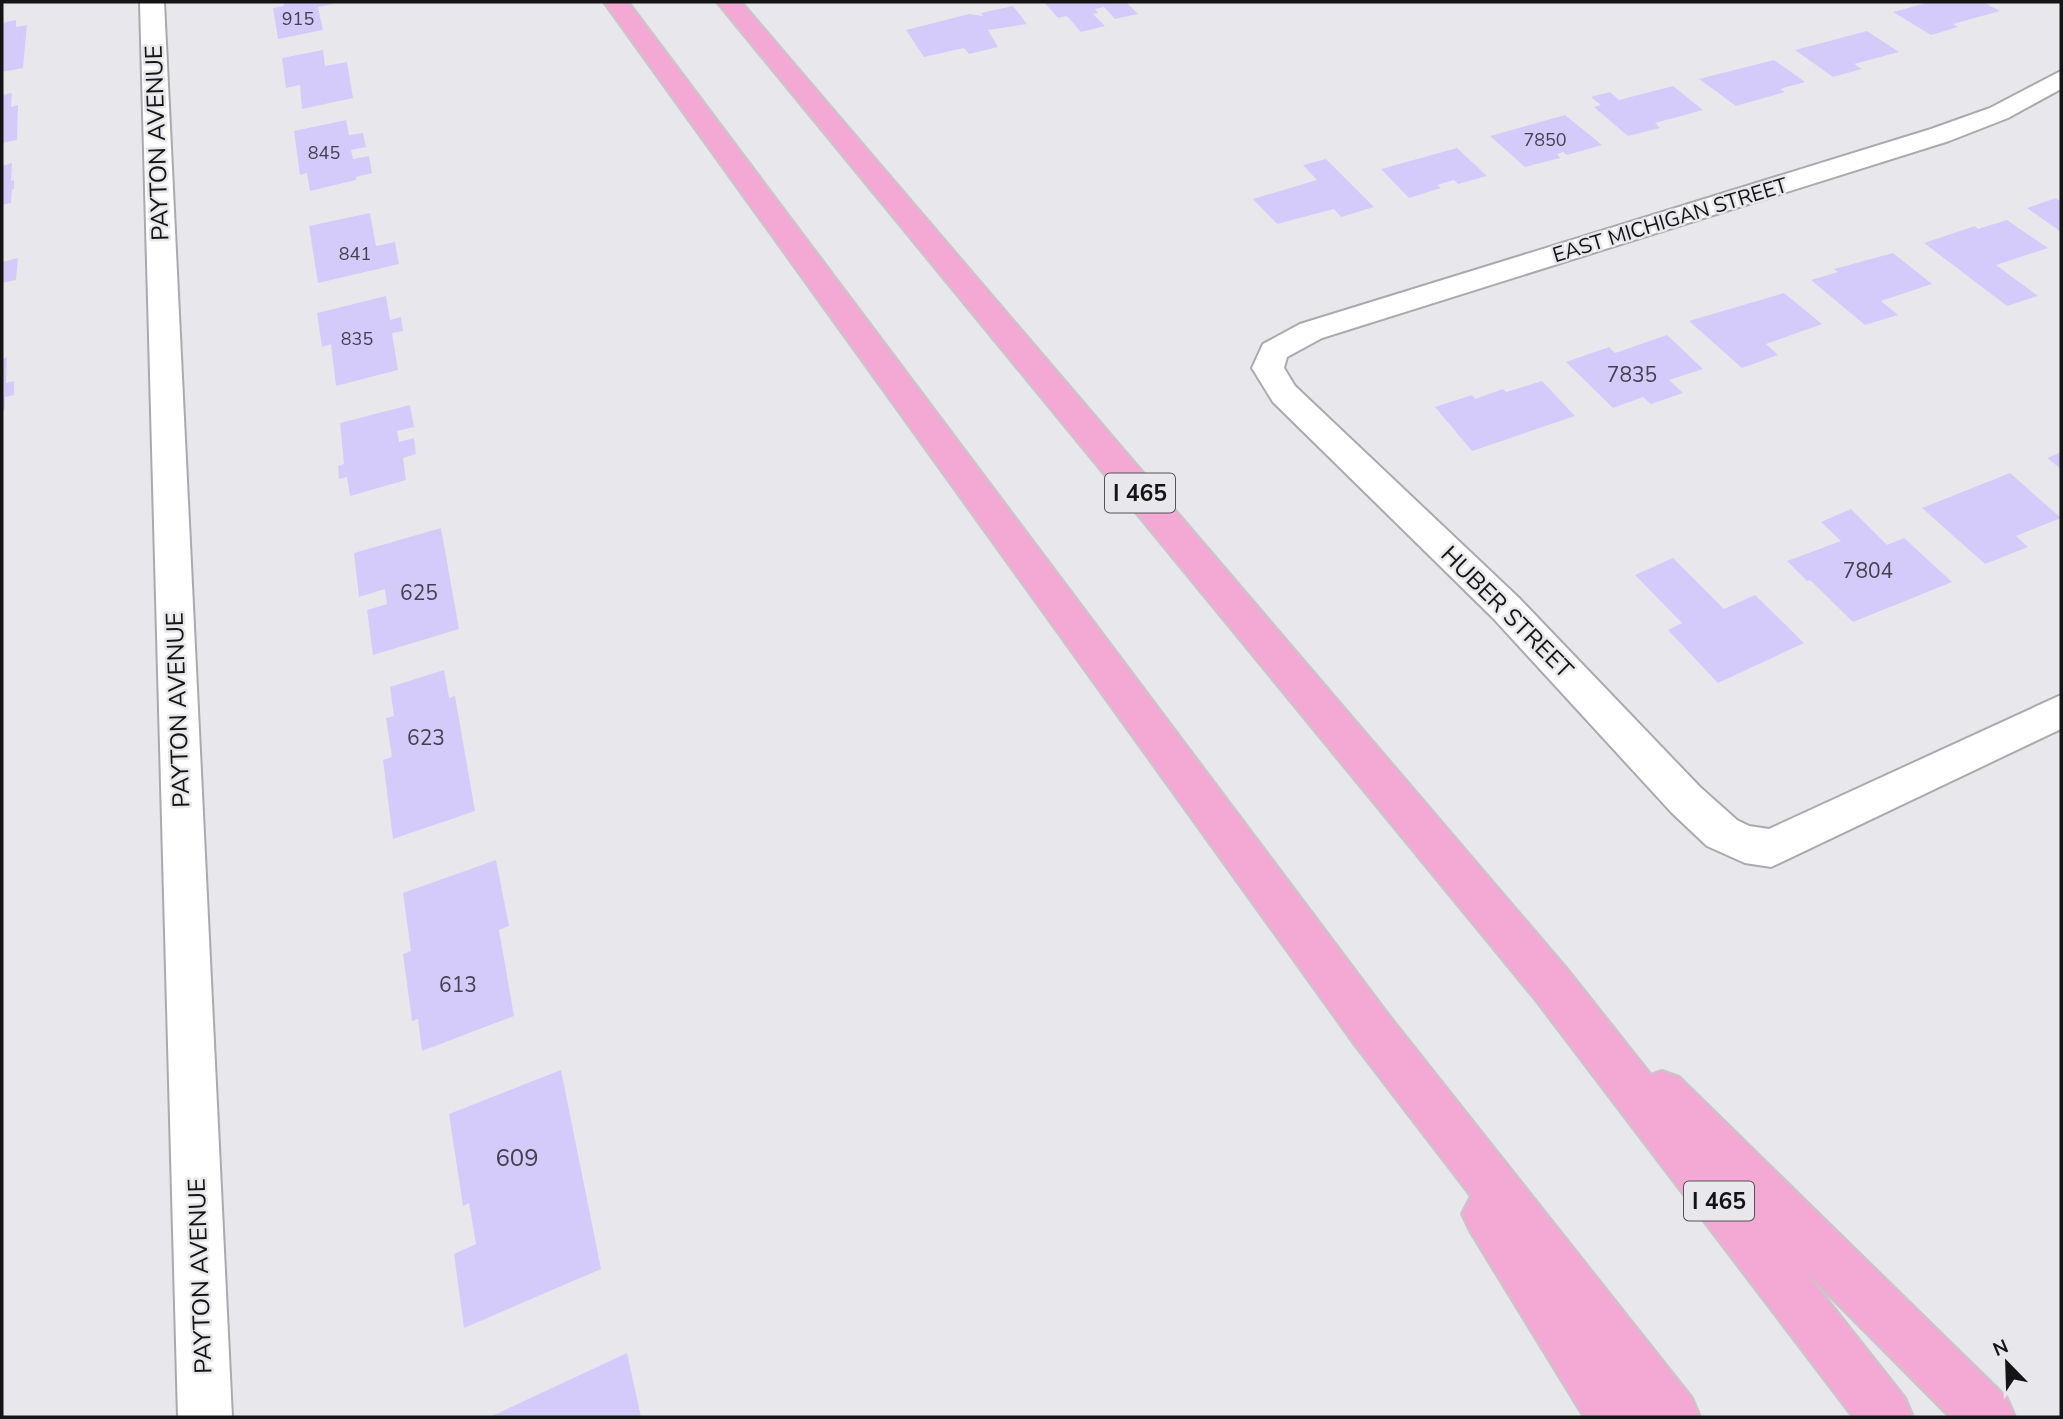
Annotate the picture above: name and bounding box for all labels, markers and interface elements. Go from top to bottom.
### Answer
house number: 915 [282,7,314,31]
street label: PAYTON AVENUE [138,45,176,241]
house number: 7850 [1523,128,1567,152]
house number: 845 [308,141,340,165]
street label: EAST MICHIGAN STREET [1549,171,1791,269]
house number: 841 [339,242,371,266]
house number: 835 [341,327,373,351]
house number: 7835 [1607,361,1657,389]
road number: I 465 [1105,474,1175,512]
street label: HUBER STREET [1434,539,1581,686]
house number: 7804 [1843,557,1893,585]
house number: 625 [400,579,438,607]
street label: PAYTON AVENUE [159,612,197,808]
house number: 623 [407,724,445,752]
house number: 613 [439,971,477,999]
house number: 609 [495,1142,539,1174]
street label: PAYTON AVENUE [181,1178,219,1374]
road number: I 465 [1684,1182,1754,1220]
north arrow [1972,1328,2042,1398]
text: N [1989,1334,2012,1363]

